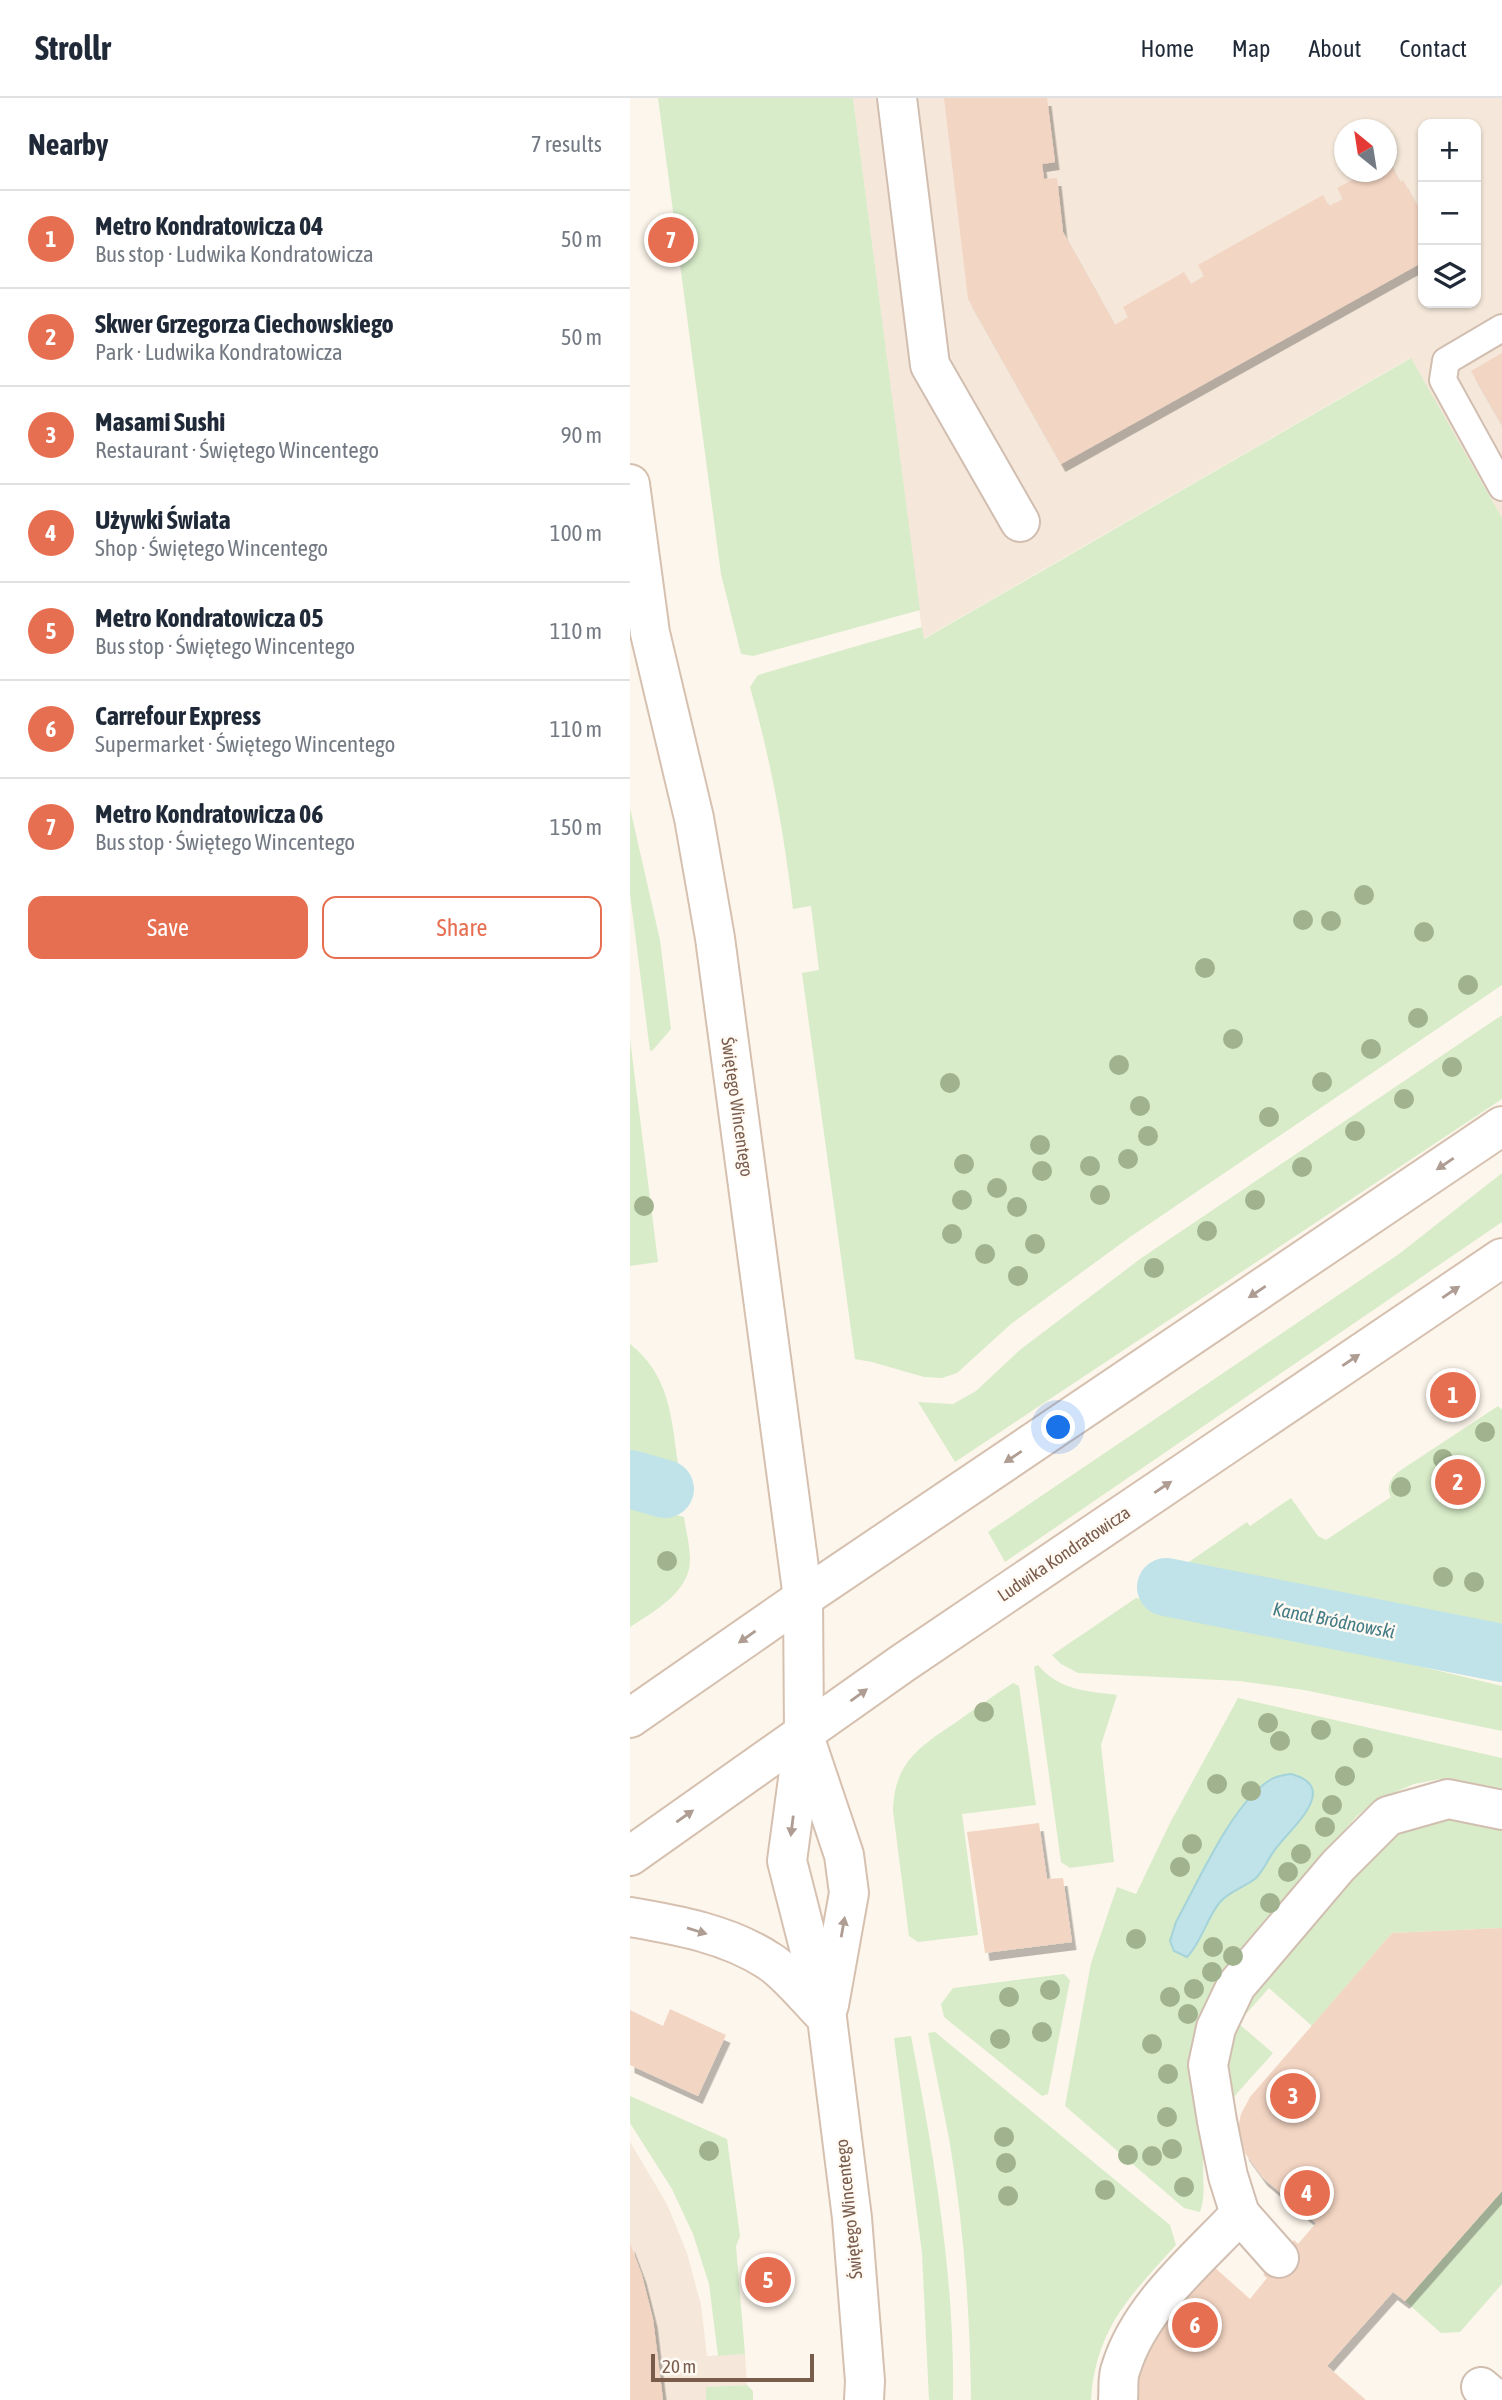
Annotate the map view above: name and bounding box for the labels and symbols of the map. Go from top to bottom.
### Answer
north arrow [1334,119,1397,182]
pin: 7 [648,214,694,266]
street label: Świętego Wincentego [717,1036,758,1178]
one-way arrow [1436,1157,1455,1170]
one-way arrow [1248,1285,1266,1299]
one-way arrow [1441,1286,1461,1299]
one-way arrow [1342,1353,1360,1367]
pin: 1 [1430,1369,1476,1421]
your location [1041,1410,1075,1444]
one-way arrow [1003,1450,1022,1463]
pin: 2 [1435,1456,1481,1508]
one-way arrow [1154,1480,1172,1494]
street label: Ludwika Kondratowicza [994,1502,1134,1606]
water label: Kanał Bródnowski [1271,1597,1397,1643]
one-way arrow [738,1630,756,1644]
one-way arrow [850,1688,868,1702]
one-way arrow [676,1809,694,1823]
one-way arrow [786,1815,797,1837]
one-way arrow [838,1915,849,1937]
one-way arrow [686,1926,707,1936]
pin: 3 [1270,2070,1316,2122]
street label: Świętego Wincentego [831,2138,866,2280]
pin: 4 [1284,2167,1330,2219]
pin: 5 [745,2254,791,2306]
pin: 6 [1172,2299,1218,2351]
scale bar [651,2351,814,2383]

